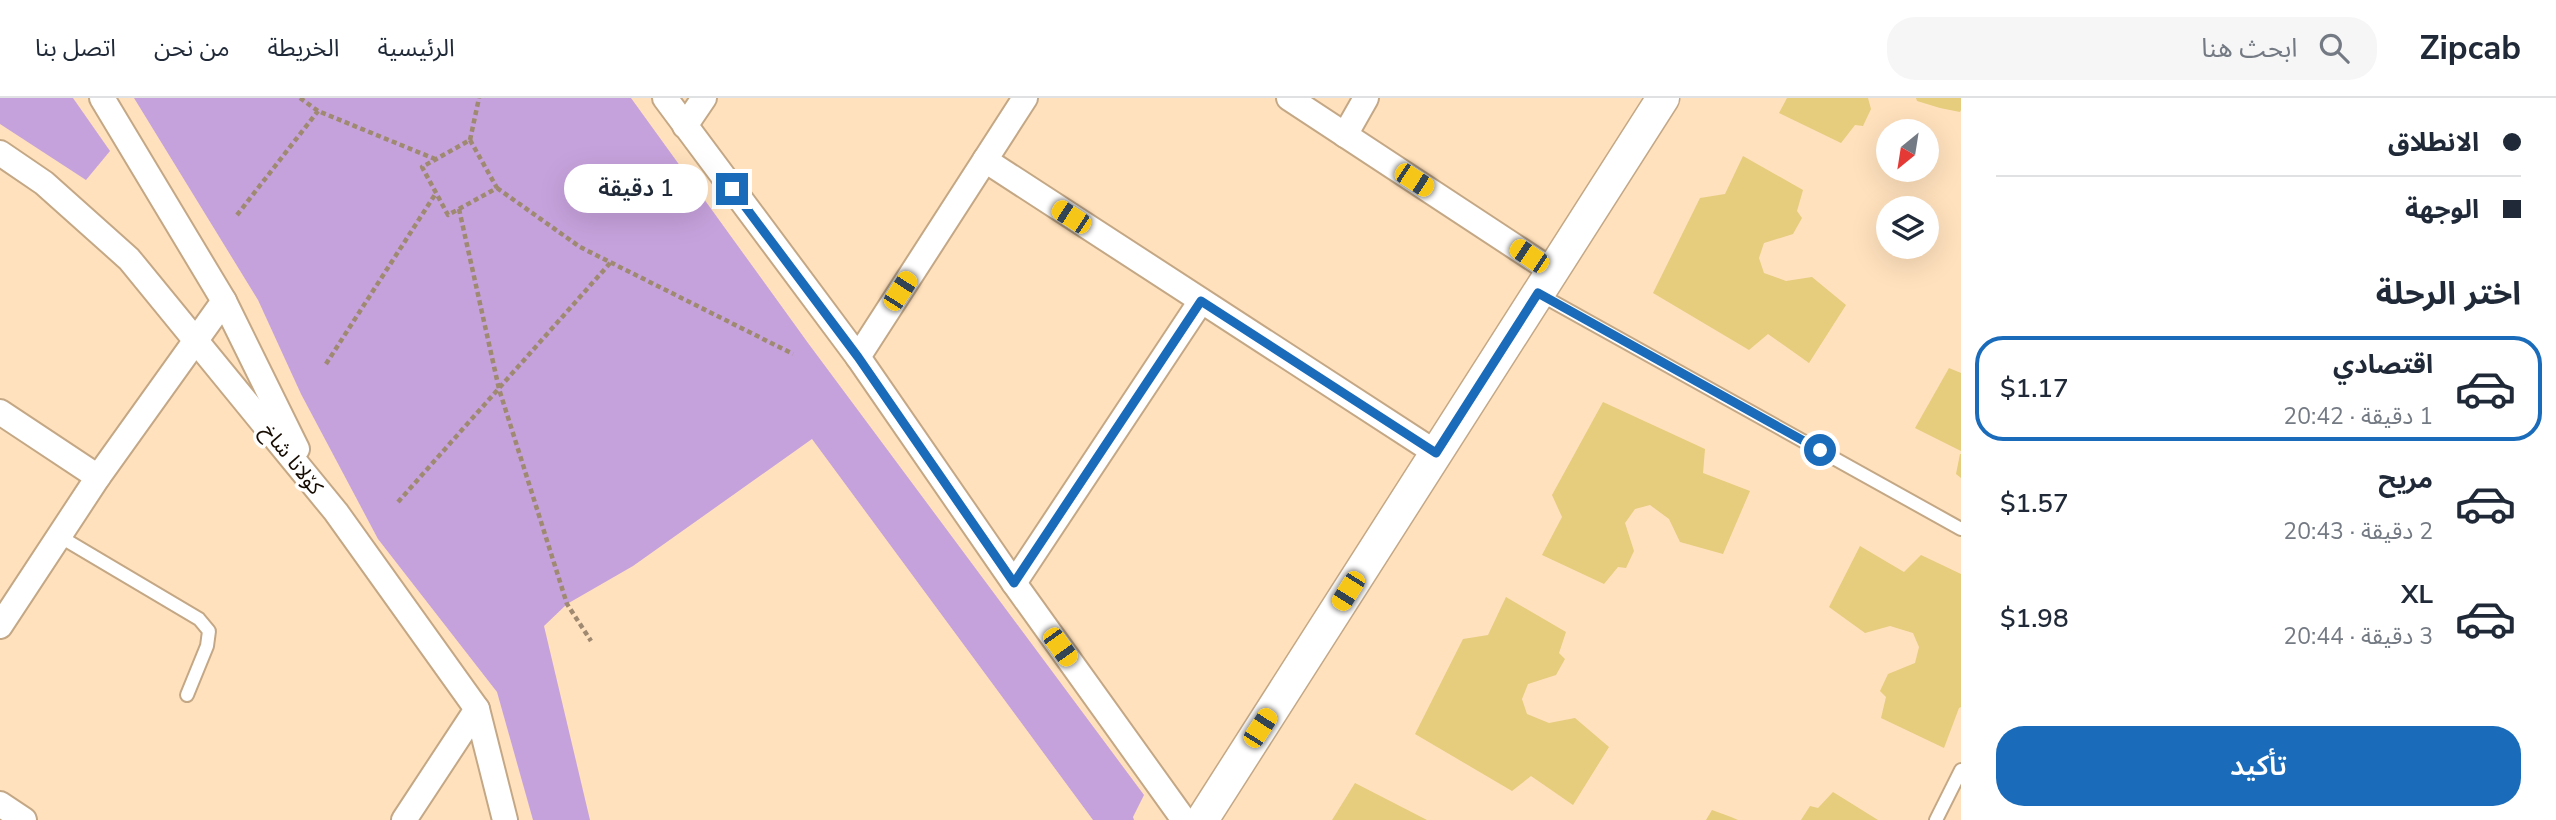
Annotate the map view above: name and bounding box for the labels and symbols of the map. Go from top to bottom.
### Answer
north arrow [1876,119,1939,182]
car [1391,160,1438,200]
callout: 1 دقيقة [564,164,708,214]
route end [716,173,748,205]
car [1048,197,1095,237]
car [1506,236,1553,276]
car [880,268,921,314]
street label: کۆلانا شاخ [254,418,330,501]
route start [1804,434,1836,466]
car [1328,568,1369,614]
car [1040,624,1081,670]
car [1240,705,1281,751]

